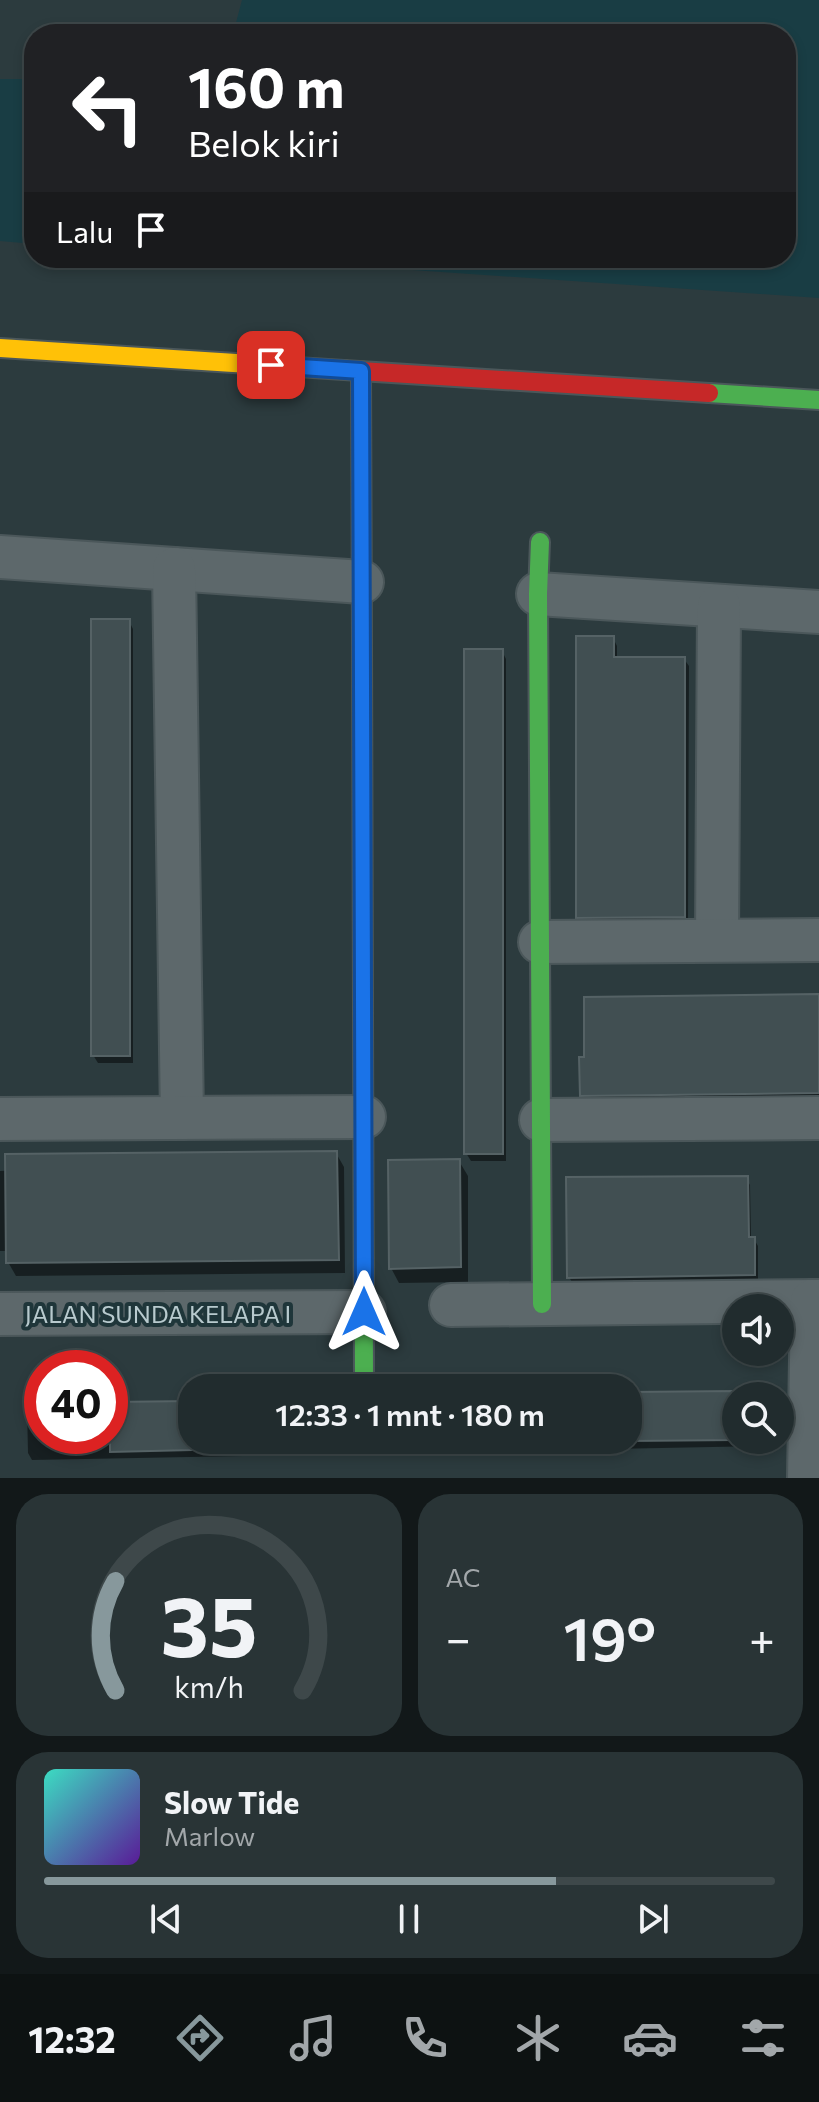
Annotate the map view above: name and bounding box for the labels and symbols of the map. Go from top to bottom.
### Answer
pin [237,331,305,399]
position arrow [322,1270,406,1354]
street label: JALAN SUNDA KELAPA I [25,1299,291,1328]
speed limit sign: 40 [24,1350,128,1454]

